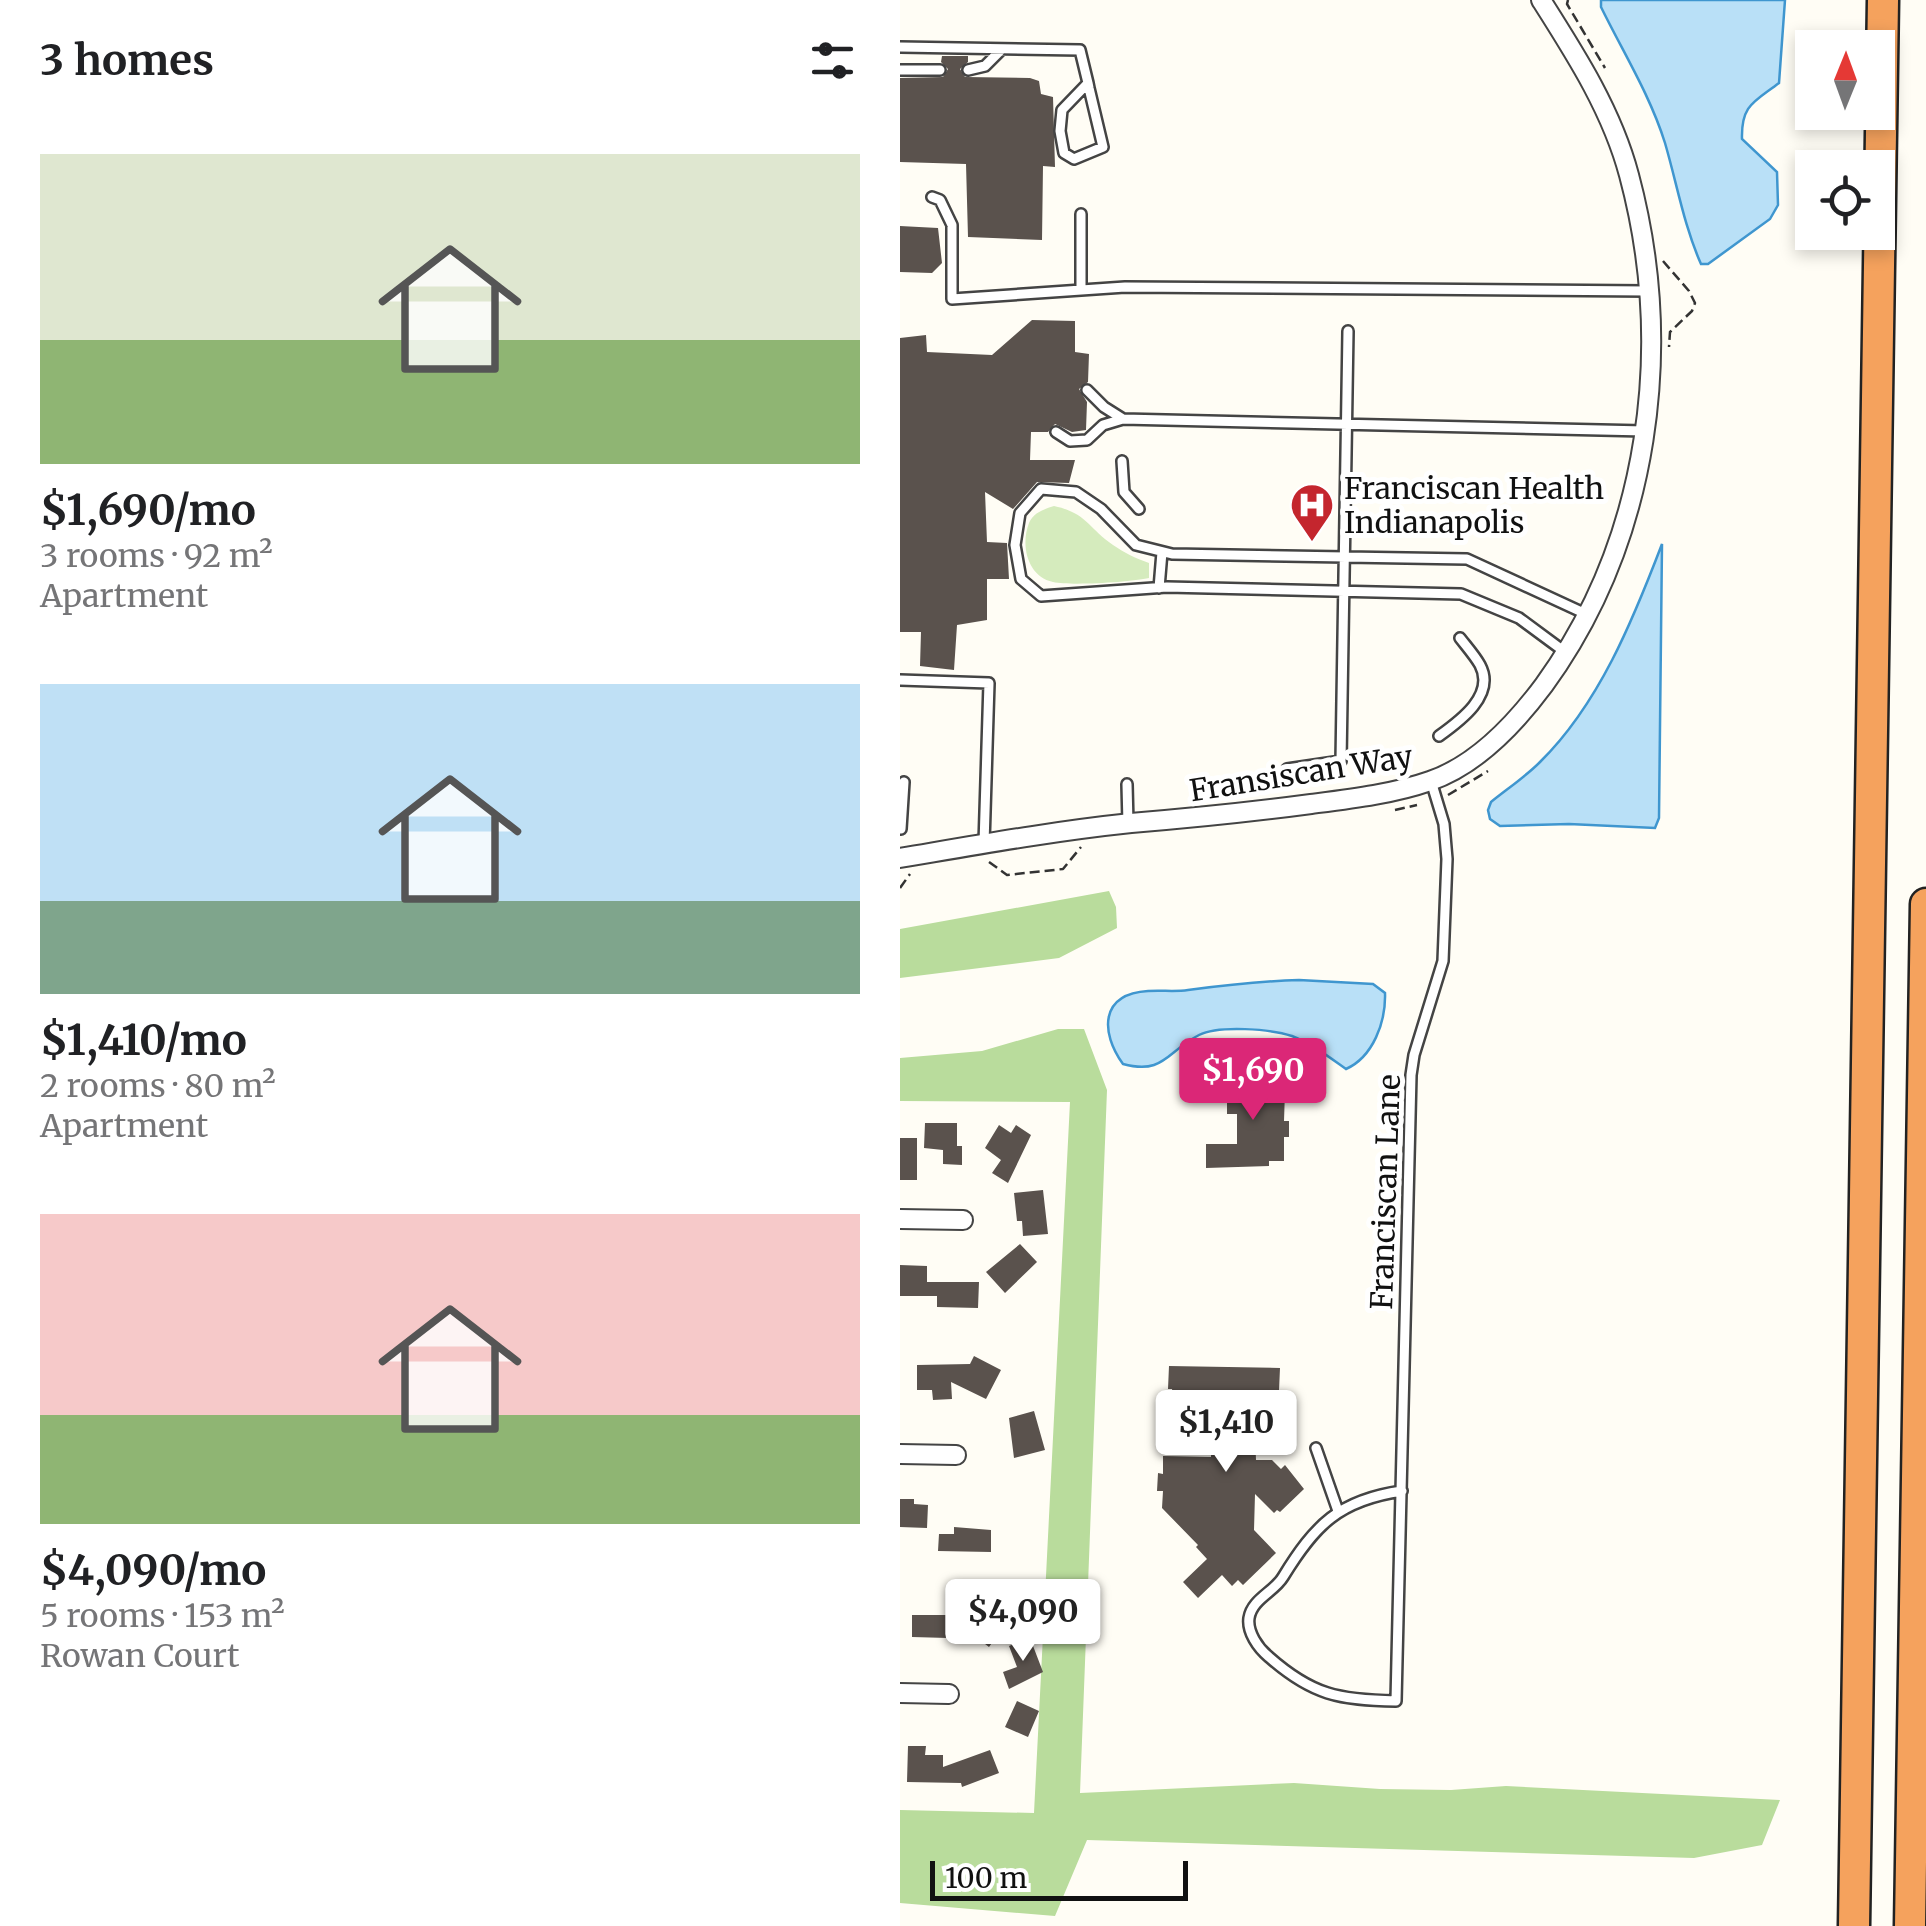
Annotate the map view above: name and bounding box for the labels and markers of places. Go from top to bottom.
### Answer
place label: Franciscan Health Indianapolis [1344,469,1604,541]
hospital icon: Franciscan Health Indianapolis [1289,482,1335,543]
pin: $1,690 [1172,1038,1334,1123]
pin: $1,410 [1145,1390,1307,1475]
pin: $4,090 [942,1579,1104,1664]

